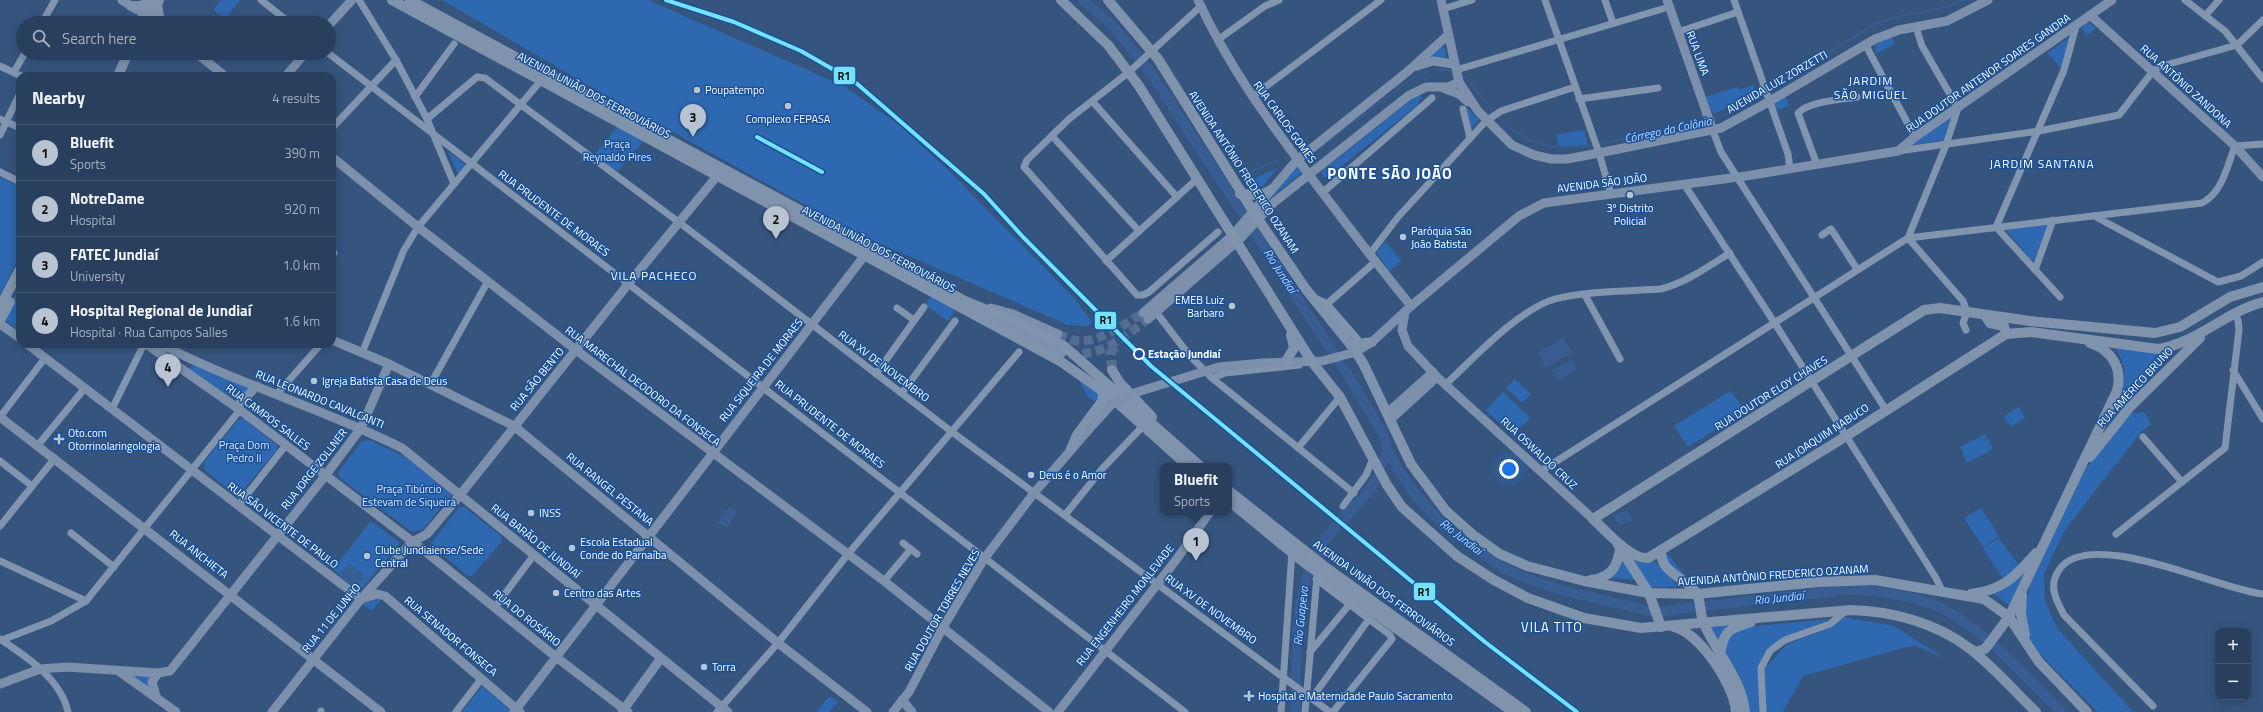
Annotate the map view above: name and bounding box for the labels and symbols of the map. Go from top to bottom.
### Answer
street label: RUA DOUTOR ANTENOR SOARES GANDRA [1902,9,2074,136]
street label: RUA LIMA [1683,28,1714,78]
street label: RUA ANTÔNIO ZANDONA [2137,41,2235,132]
street label: AVENIDA LUIZ ZORZETTI [1724,47,1830,117]
street label: AVENIDA UNIÃO DOS FERROVIÁRIOS [514,48,674,142]
line badge: R1 [833,66,856,85]
text: R1 [838,68,850,84]
district label: JARDIM SÃO MIGUEL [1834,71,1908,104]
street label: RUA CARLOS GOMES [1250,78,1320,166]
place label: Poupatempo [705,82,765,98]
marker: Poupatempo [692,85,702,95]
street label: AVENIDA ANTÔNIO FREDERICO OZANAM [1185,87,1303,257]
marker: Complexo FEPASA [783,101,793,111]
pin: 3 [680,104,706,137]
place label: Complexo FEPASA [746,111,831,127]
water label: Córrego da Colônia [1623,111,1714,148]
park label: Praça Reynaldo Pires [583,136,651,165]
district label: JARDIM SANTANA [1989,154,2095,173]
district label: PONTE SÃO JOÃO [1327,162,1453,185]
street label: RUA PRUDENTE DE MORAES [495,166,613,260]
street label: AVENIDA SÃO JOÃO [1556,170,1648,196]
marker: 3º Distrito Policial [1625,190,1635,200]
place label: 3º Distrito Policial [1606,200,1654,229]
street label: AVENIDA UNIÃO DOS FERROVIÁRIOS [799,202,959,296]
pin: 2 [763,206,789,239]
place label: Paróquia São João Batista [1411,223,1472,252]
marker: Paróquia São João Batista [1398,232,1408,242]
water label: Rio Jundiaí [1259,245,1304,300]
district label: VILA PACHECO [611,266,697,285]
place label: EMEB Luiz Barbaro [1175,292,1224,321]
marker: EMEB Luiz Barbaro [1227,301,1237,311]
line badge: R1 [1094,311,1117,330]
text: R1 [1100,312,1112,328]
street label: RUA SIQUEIRA DE MORAES [715,315,807,425]
street label: RUA MARECHAL DEODORO DA FONSECA [562,322,724,450]
street label: RUA XV DE NOVEMBRO [835,326,933,406]
street label: RUA AMÉRICO BRUNO [2093,343,2177,431]
street label: RUA SÃO BENTO [506,344,568,414]
place label: Estação Jundiaí [1148,346,1222,362]
marker: Estação Jundiaí [1133,348,1145,360]
street label: RUA DOUTOR ELOY CHAVES [1711,352,1831,434]
pin: 4 [155,354,181,387]
street label: RUA LEONARDO CAVALCANTI [253,366,387,432]
place label: Igreja Batista Casa de Deus [322,373,447,389]
marker: Igreja Batista Casa de Deus [309,376,319,386]
street label: RUA PRUDENTE DE MORAES [772,376,888,472]
street label: RUA CAMPOS SALLES [223,380,313,454]
street label: RUA JOAQUIM NABUCO [1772,400,1872,472]
street label: RUA OSWALDO CRUZ [1497,413,1581,493]
place label: Oto.com Otorrinolaringologia [68,425,161,454]
street label: RUA JORGE ZOLLNER [277,425,351,513]
marker: Oto.com Otorrinolaringologia [53,433,65,445]
park label: Praça Dom Pedro II [219,437,269,466]
street label: RUA RANGEL PESTANA [563,449,657,530]
your location [1499,459,1519,479]
place label: Deus é o Amor [1039,467,1107,483]
marker: Deus é o Amor [1026,470,1036,480]
street label: RUA SÃO VICENTE DE PAULO [224,478,342,572]
park label: Praça Tibúrcio Estevam de Siqueira [362,481,456,510]
street label: RUA BARÃO DE JUNDIAÍ [488,500,584,582]
place label: INSS [539,505,561,521]
marker: INSS [526,508,536,518]
water label: Rio Jundiaí [1436,514,1490,562]
street label: RUA ANCHIETA [166,526,232,582]
pin: 1 [1183,528,1209,561]
place label: Escola Estadual Conde do Parnaíba [580,534,667,563]
street label: AVENIDA UNIÃO DOS FERROVIÁRIOS [1310,536,1458,650]
street label: RUA ENGENHEIRO MONLEVADE [1072,541,1178,669]
place label: Clube Jundiaiense/Sede Central [375,542,484,571]
marker: Escola Estadual Conde do Parnaíba [567,543,577,553]
street label: RUA DOUTOR TORRES NEVES [900,546,984,674]
marker: Clube Jundiaiense/Sede Central [362,551,372,561]
street label: AVENIDA ANTÔNIO FREDERICO OZANAM [1677,560,1869,590]
street label: RUA XV DE NOVEMBRO [1162,570,1260,648]
street label: RUA 11 DE JUNHO [298,580,364,656]
line badge: R1 [1413,582,1436,601]
water label: Rio Guapeva [1288,584,1313,646]
text: R1 [1418,584,1430,600]
place label: Centro das Artes [564,585,641,601]
water label: Rio Jundiaí [1753,585,1808,610]
street label: RUA DO ROSÁRIO [490,586,564,650]
marker: Centro das Artes [551,588,561,598]
street label: RUA SENADOR FONSECA [401,592,501,680]
district label: VILA TITO [1521,617,1583,637]
place label: Torra [712,659,736,675]
marker: Torra [699,662,709,672]
place label: Hospital e Maternidade Paulo Sacramento [1258,688,1453,704]
marker: Hospital e Maternidade Paulo Sacramento [1243,690,1255,702]

